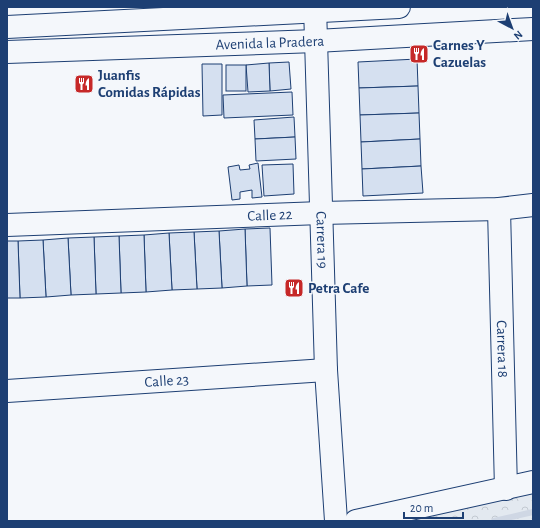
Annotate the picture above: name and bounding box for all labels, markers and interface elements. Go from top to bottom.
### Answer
north arrow [492,8,532,48]
text: N [512,29,525,42]
street label: Avenida la Pradera [215,33,325,52]
place label: Carnes Y Cazuelas [433,38,486,70]
restaurant icon: Carnes Y Cazuelas [408,43,430,65]
place label: Juanfis Comidas Rápidas [98,68,201,100]
restaurant icon: Juanfis Comidas Rápidas [73,73,95,95]
street label: Calle 22 [247,207,293,223]
street label: Carrera 19 [314,211,330,269]
restaurant icon: Petra Cafe [283,277,305,299]
place label: Petra Cafe [308,281,369,296]
street label: Carrera 18 [494,320,511,378]
street label: Calle 23 [144,372,189,389]
scale bar [404,494,463,520]
text: 20 m [410,502,433,514]

